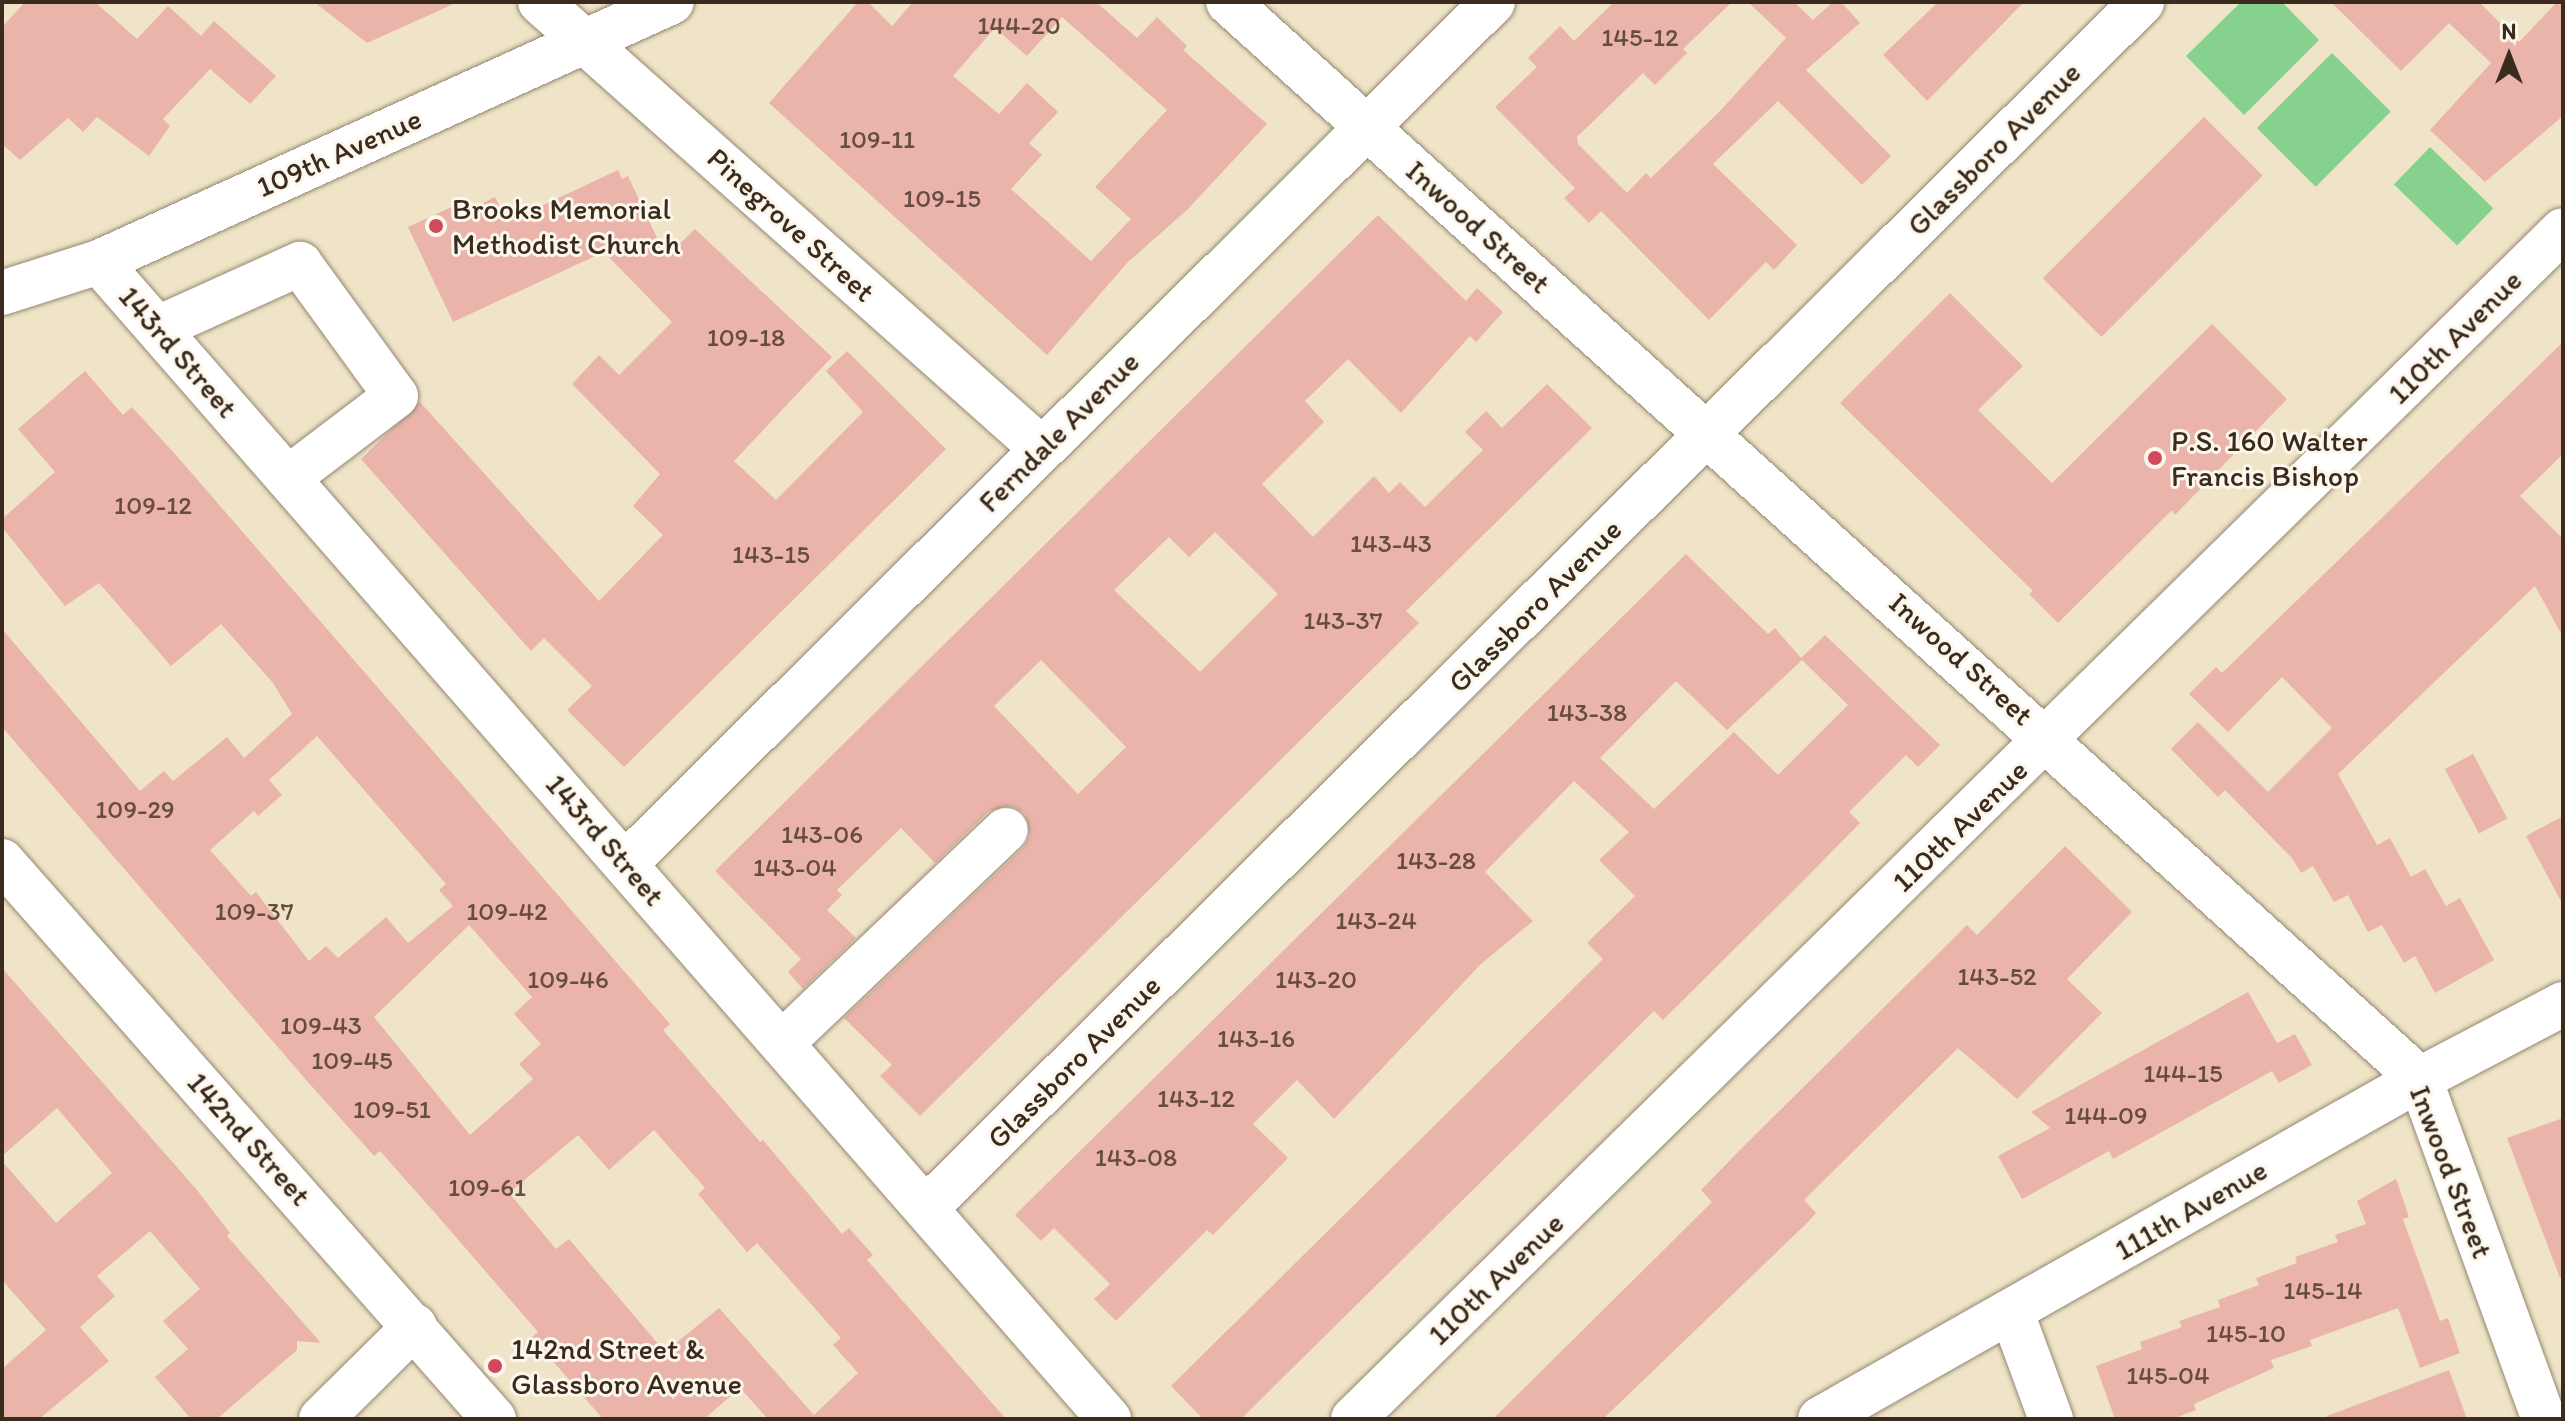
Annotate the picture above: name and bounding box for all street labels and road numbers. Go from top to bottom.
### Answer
street label: Glassboro Avenue [1900,55,2088,243]
street label: 109th Avenue [252,101,426,205]
street label: Pinegrove Street [700,140,882,310]
street label: Inwood Street [1399,153,1557,301]
street label: 110th Avenue [2381,263,2529,411]
street label: 143rd Street [111,279,245,425]
street label: Ferndale Avenue [972,345,1146,519]
street label: Glassboro Avenue [1441,512,1629,700]
street label: Inwood Street [1882,585,2040,733]
street label: 110th Avenue [1885,753,2035,899]
street label: 143rd Street [538,767,672,913]
street label: Glassboro Avenue [980,968,1168,1156]
street label: 142nd Street [180,1065,318,1213]
street label: Inwood Street [2402,1081,2500,1263]
street label: 111th Avenue [2109,1152,2273,1268]
street label: 110th Avenue [1421,1206,1571,1352]

